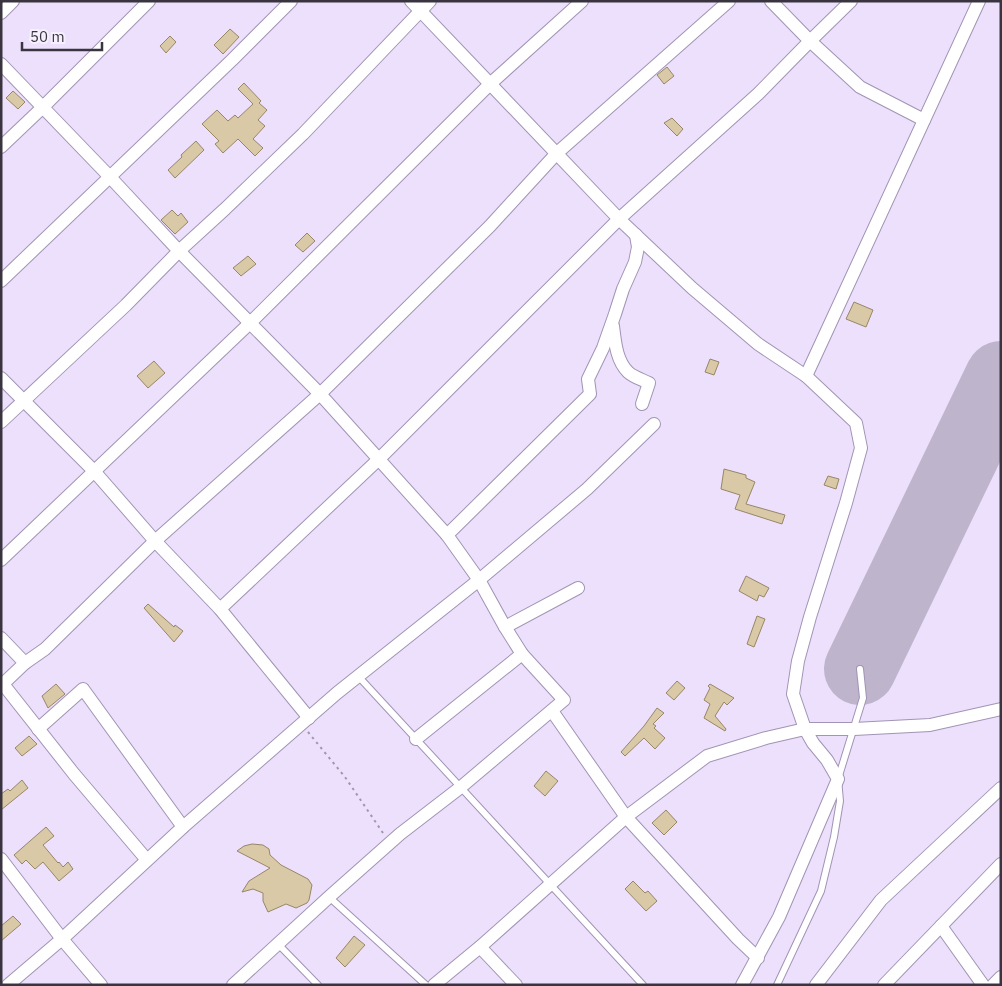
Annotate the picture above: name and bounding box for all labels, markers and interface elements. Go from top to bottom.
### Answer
scale bar [22,20,102,52]
text: 50 m [30,27,65,46]

